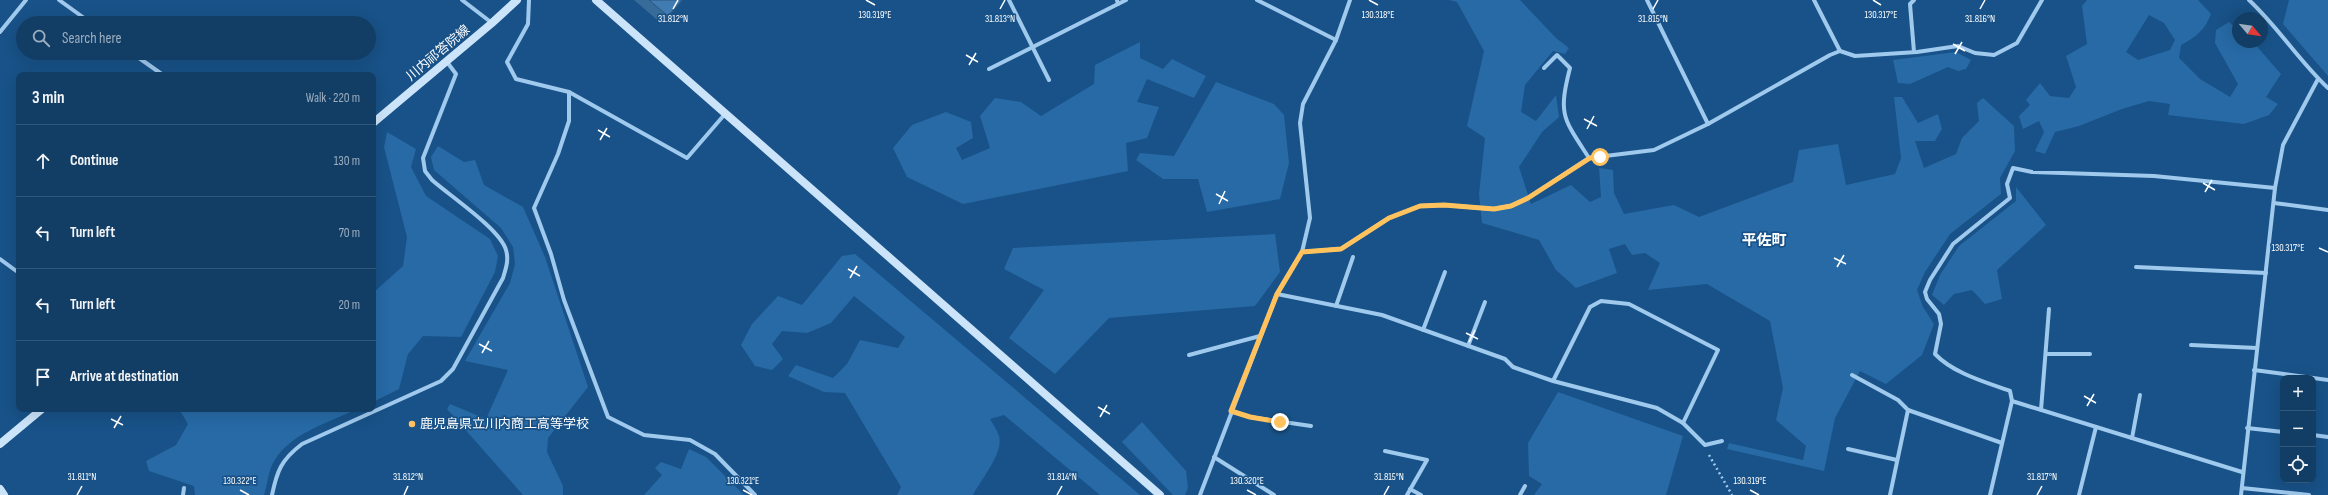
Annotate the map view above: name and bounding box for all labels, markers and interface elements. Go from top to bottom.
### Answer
text: 130.319°E [859,9,891,21]
text: 130.318°E [1362,9,1394,21]
text: 130.317°E [1865,9,1897,21]
north arrow [2232,12,2268,48]
text: 31.812°N [658,13,688,25]
text: 31.813°N [985,13,1015,25]
text: 31.815°N [1638,13,1668,25]
text: 31.816°N [1965,13,1995,25]
search box [16,16,376,60]
street label: 川内祁答院線 [403,22,473,84]
icon: search [30,27,52,49]
text: Search here [62,29,122,48]
text: 3 min [32,88,65,108]
text: Walk · 220 m [306,90,360,106]
route start [1591,148,1609,166]
icon: ahead [32,150,54,172]
text: Continue [70,151,119,170]
text: 130 m [334,153,360,169]
icon: left [32,222,54,244]
text: Turn left [70,223,115,242]
text: 70 m [339,225,360,241]
district label: 平佐町 [1741,231,1787,250]
text: 130.317°E [2272,242,2304,254]
icon: left [32,294,54,316]
text: Turn left [70,295,115,314]
text: 20 m [338,297,360,313]
icon: arrive [32,366,54,388]
text: Arrive at destination [70,367,179,386]
map controls [2280,375,2316,483]
button: + [2280,375,2316,411]
button: − [2280,411,2316,447]
route end [1271,413,1289,431]
place label: 鹿児島県立川内商工高等学校 [420,416,589,432]
marker: 鹿児島県立川内商工高等学校 [407,419,417,429]
button: locate [2280,447,2316,483]
text: 31.811°N [68,471,96,483]
text: 31.812°N [393,471,423,483]
text: 31.814°N [1047,471,1077,483]
text: 31.815°N [1374,471,1404,483]
text: 31.817°N [2027,471,2057,483]
text: 130.322°E [223,475,257,487]
text: 130.321°E [727,475,759,487]
text: 130.320°E [1230,475,1264,487]
text: 130.319°E [1734,475,1766,487]

